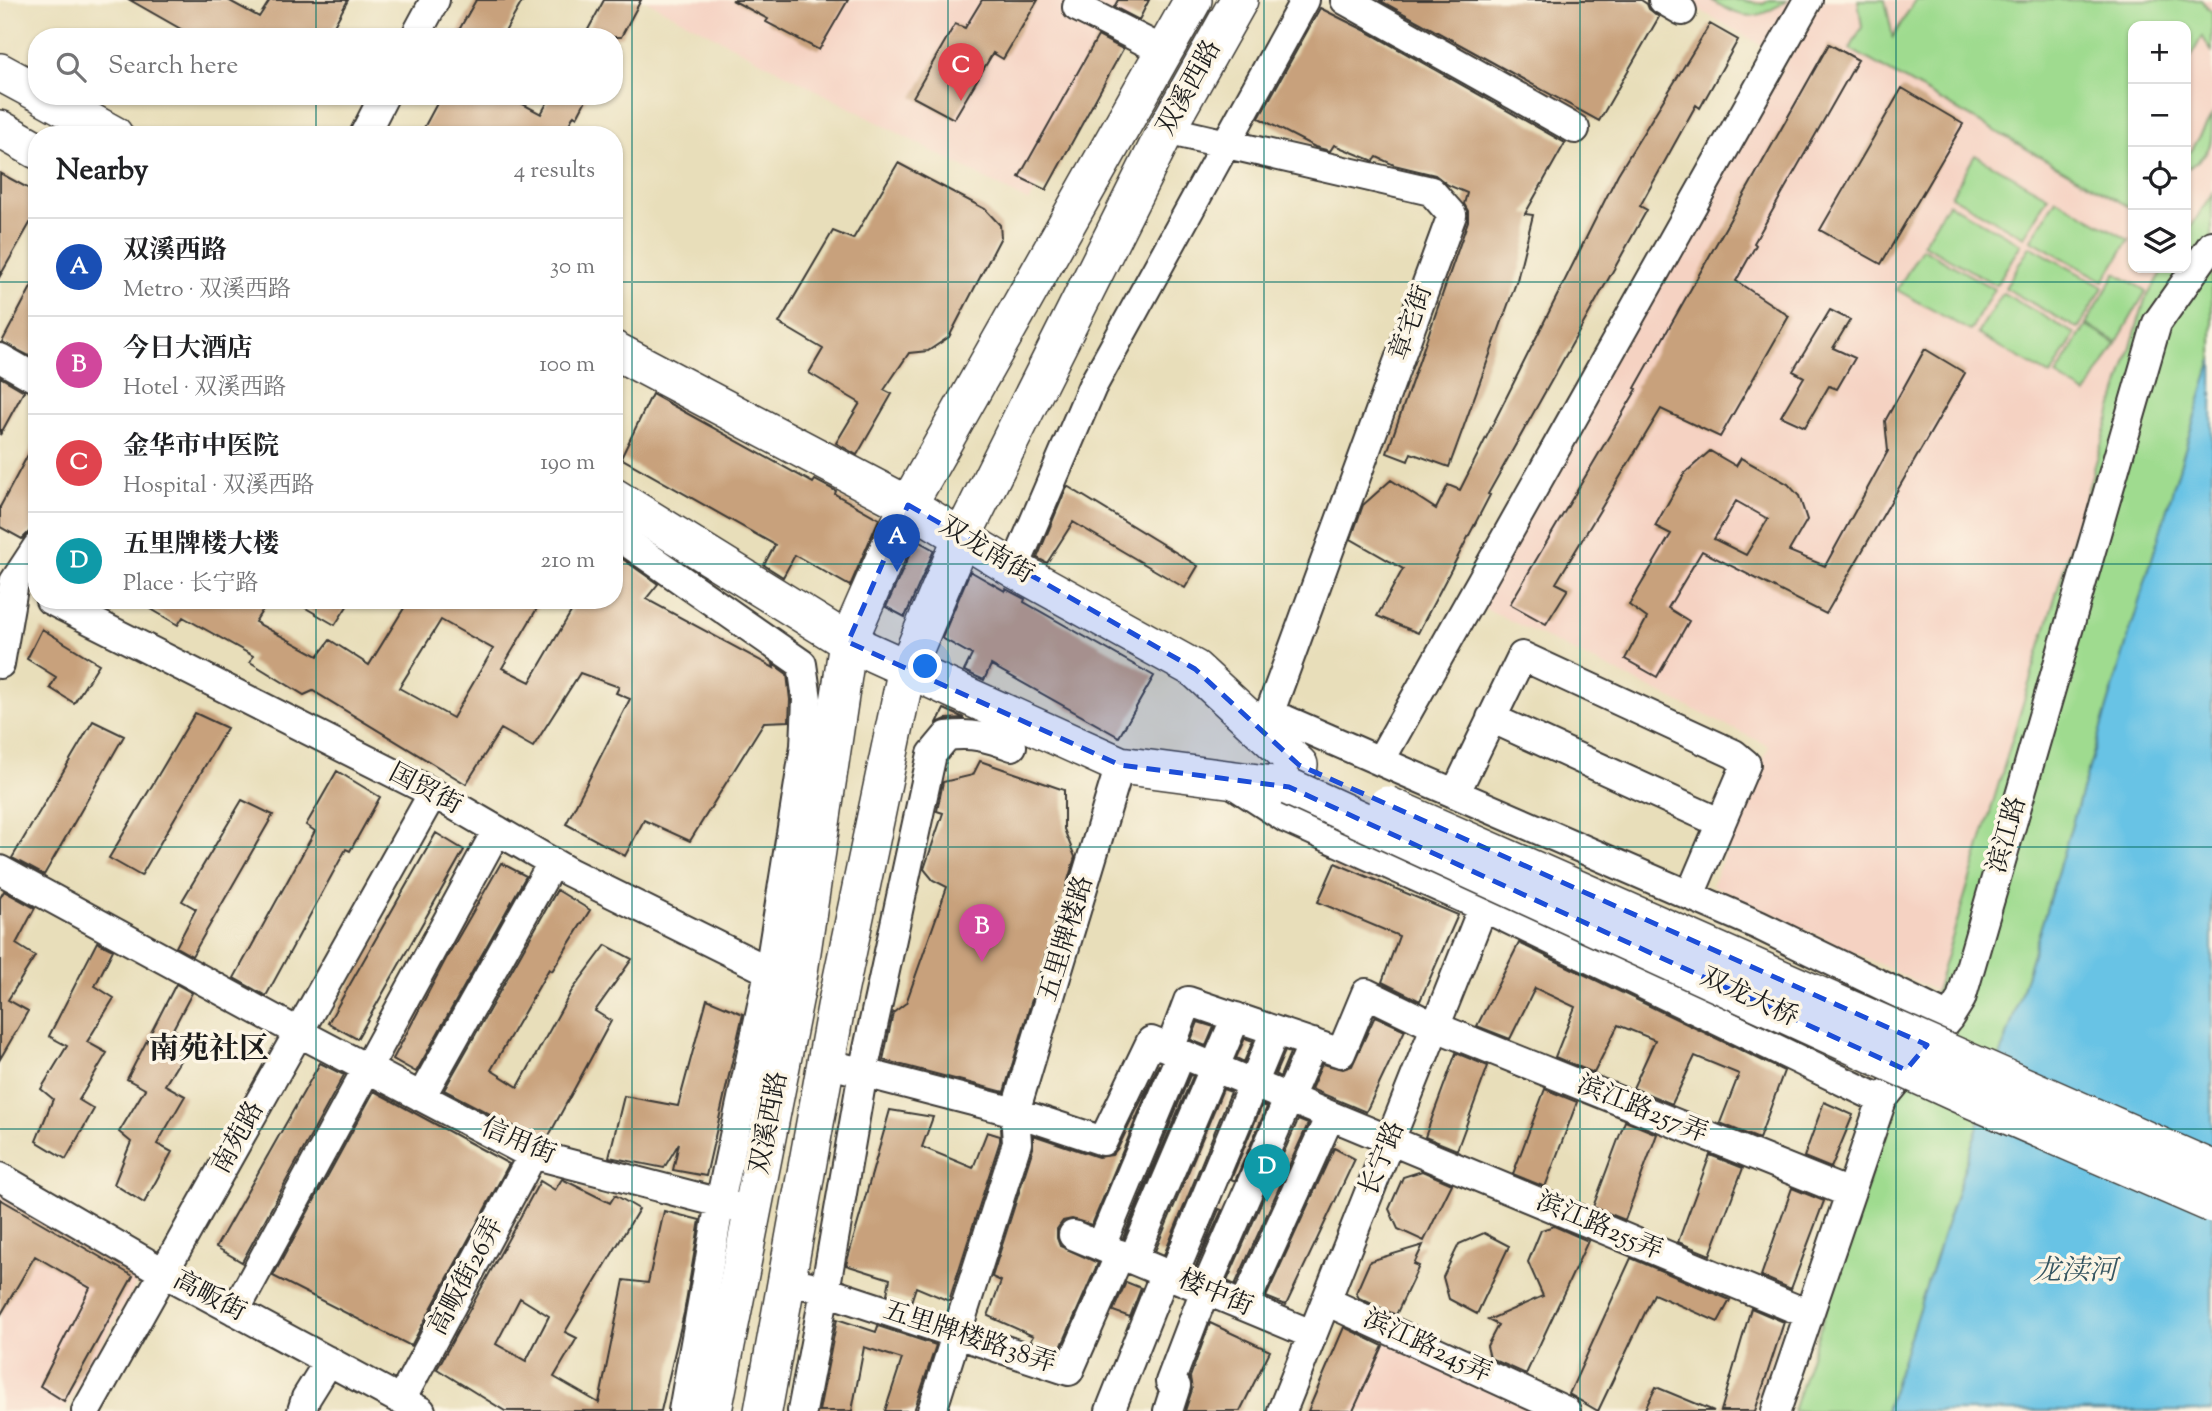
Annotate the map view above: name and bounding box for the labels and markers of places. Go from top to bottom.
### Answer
pin: C [938,43,984,101]
pin: A [874,514,920,572]
pin: B [959,904,1005,962]
pin: D [1244,1144,1290,1202]

